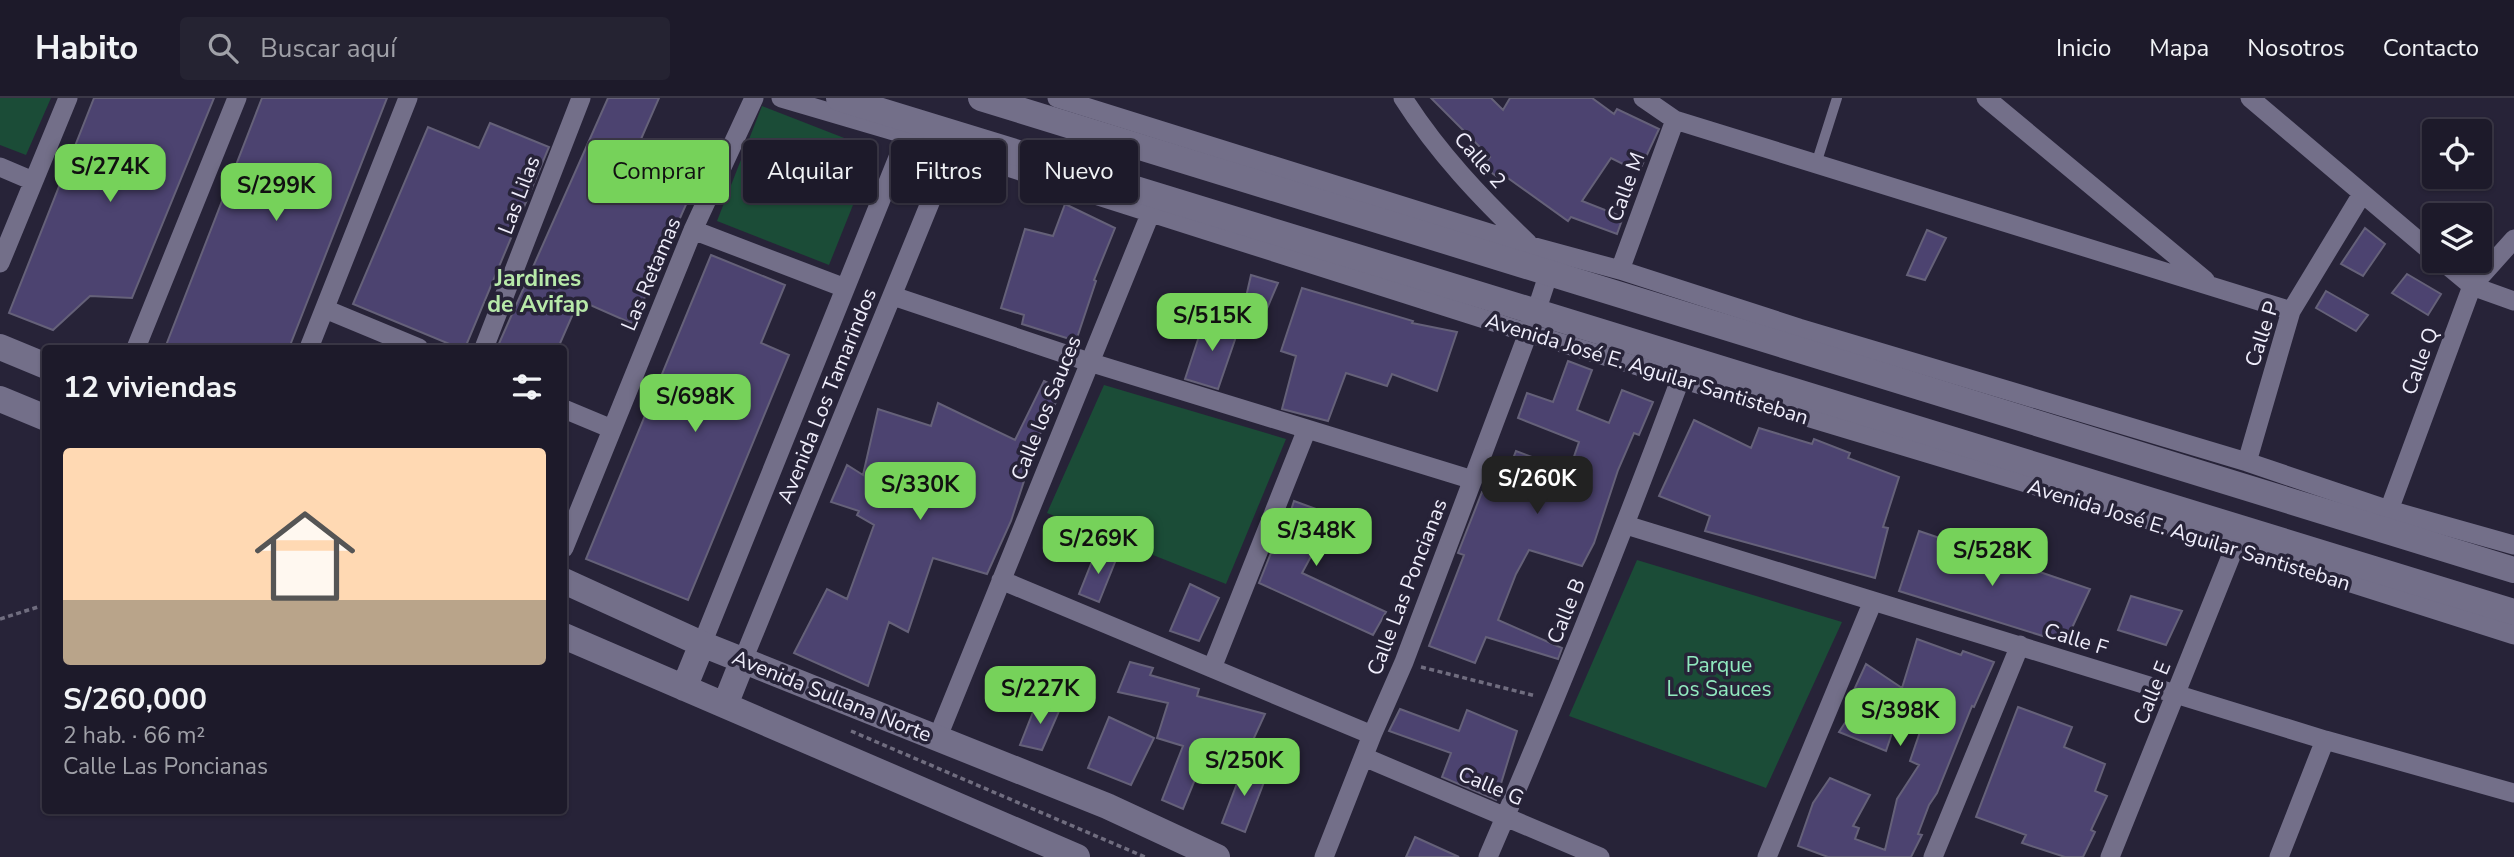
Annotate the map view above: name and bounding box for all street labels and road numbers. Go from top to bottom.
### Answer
street label: Calle 2 [1448,126,1512,194]
street label: Calle M [1601,148,1651,226]
street label: Las Lilas [491,152,547,238]
street label: Las Retamas [615,213,687,335]
street label: Avenida Los Tamarindos [771,284,883,508]
street label: Calle P [2238,298,2286,370]
street label: Avenida José E. Aguilar Santisteban [1482,306,1812,432]
street label: Calle Q [2395,323,2445,399]
street label: Calle los Sauces [1004,331,1088,485]
street label: Avenida José E. Aguilar Santisteban [2024,472,2354,598]
street label: Calle Las Poncianas [1360,495,1454,679]
street label: Calle B [1540,574,1592,648]
street label: Calle F [2041,616,2111,662]
street label: Avenida Sullana Norte [728,643,936,749]
street label: Calle E [2127,657,2177,729]
street label: Calle G [1454,760,1528,812]

